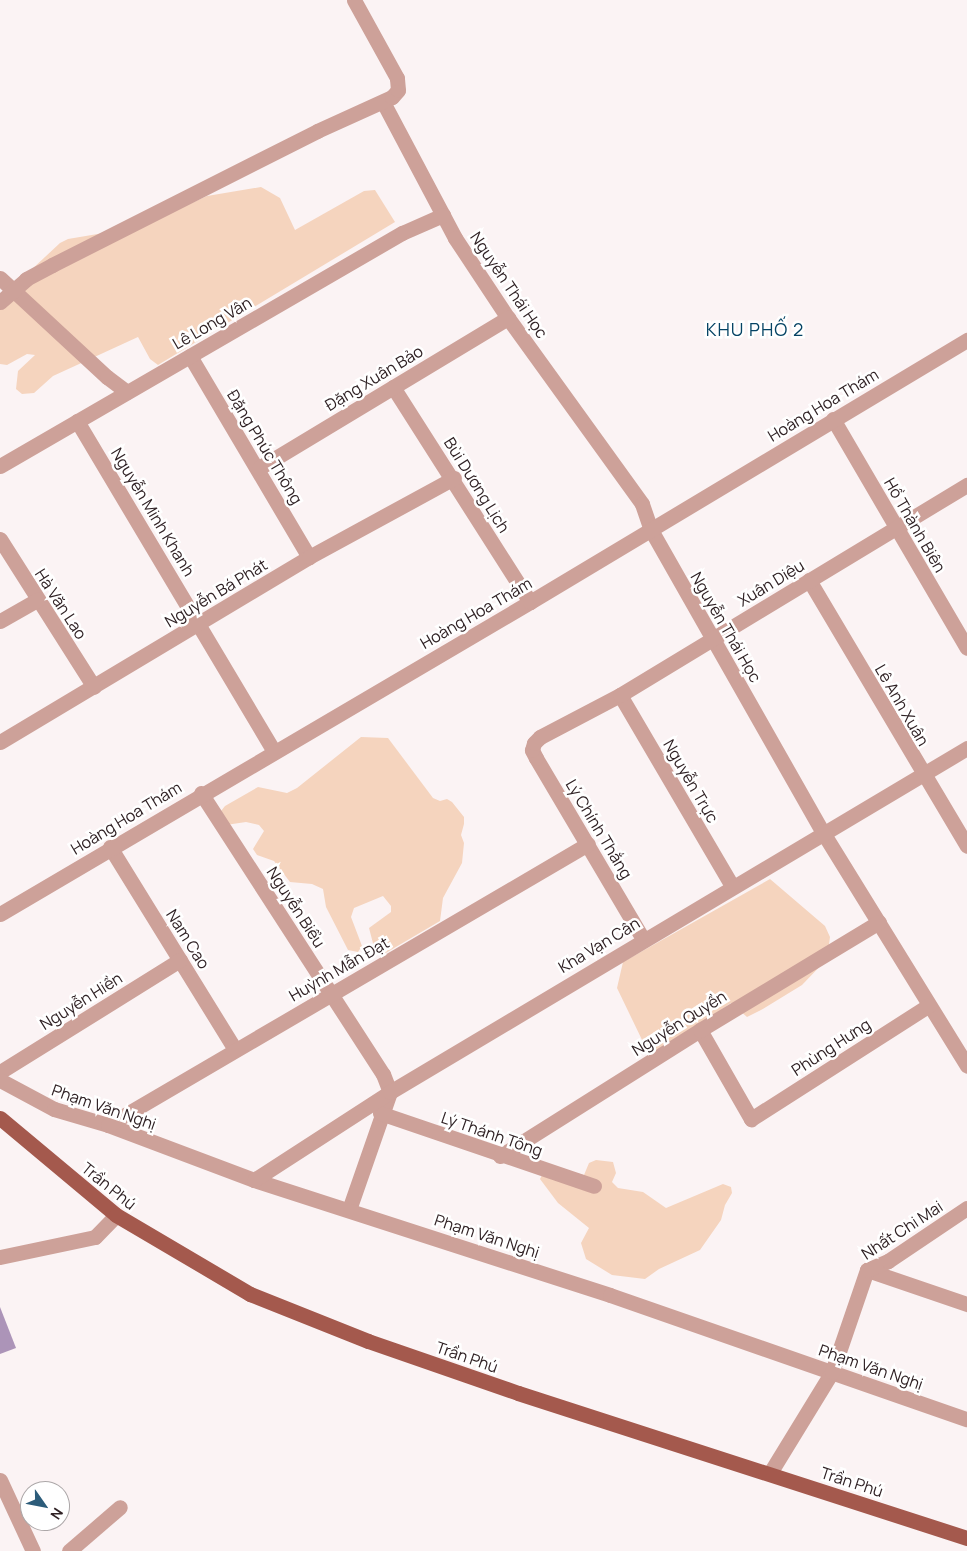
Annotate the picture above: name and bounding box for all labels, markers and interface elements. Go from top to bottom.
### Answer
street label: Nguyễn Thái Học [466,228,552,342]
street label: Lê Long Vân [169,293,255,353]
district label: KHU PHỐ 2 [705,318,805,340]
street label: Đặng Xuân Bảo [322,341,426,415]
street label: Hoàng Hoa Thám [764,364,882,446]
street label: Đặng Phúc Thông [223,386,307,508]
street label: Bùi Dương Lịch [440,434,514,536]
street label: Nguyễn Minh Khanh [107,444,199,580]
street label: Hồ Thành Biên [880,474,950,576]
street label: Nguyễn Bá Phát [161,555,271,631]
street label: Xuân Diệu [734,556,808,610]
street label: Hà Văn Lao [31,565,91,643]
street label: Nguyễn Thái Học [687,569,765,685]
street label: Hoàng Hoa Thám [417,573,535,653]
street label: Lê Anh Xuân [871,661,933,749]
street label: Nguyễn Trực [660,736,722,826]
street label: Lý Chính Thắng [562,776,636,882]
street label: Hoàng Hoa Thám [67,777,185,859]
street label: Nguyễn Biểu [263,863,329,951]
street label: Nam Cao [162,906,214,972]
street label: Kha Vạn Cân [555,913,643,977]
street label: Huỳnh Mẫn Đạt [286,933,392,1005]
street label: Nguyễn Hiền [36,968,126,1034]
street label: Nguyễn Quyền [628,986,730,1060]
street label: Phùng Hưng [788,1014,874,1080]
street label: Phạm Văn Nghị [49,1080,159,1134]
street label: Lý Thánh Tông [439,1108,545,1160]
street label: Trần Phú [78,1158,140,1214]
street label: Nhất Chi Mai [858,1197,946,1263]
street label: Phạm Văn Nghị [432,1210,542,1262]
street label: Trần Phú [433,1337,501,1377]
street label: Phạm Văn Nghị [816,1340,926,1394]
street label: Trần Phú [818,1463,886,1501]
north arrow [20,1481,70,1531]
text: N [46,1505,68,1523]

